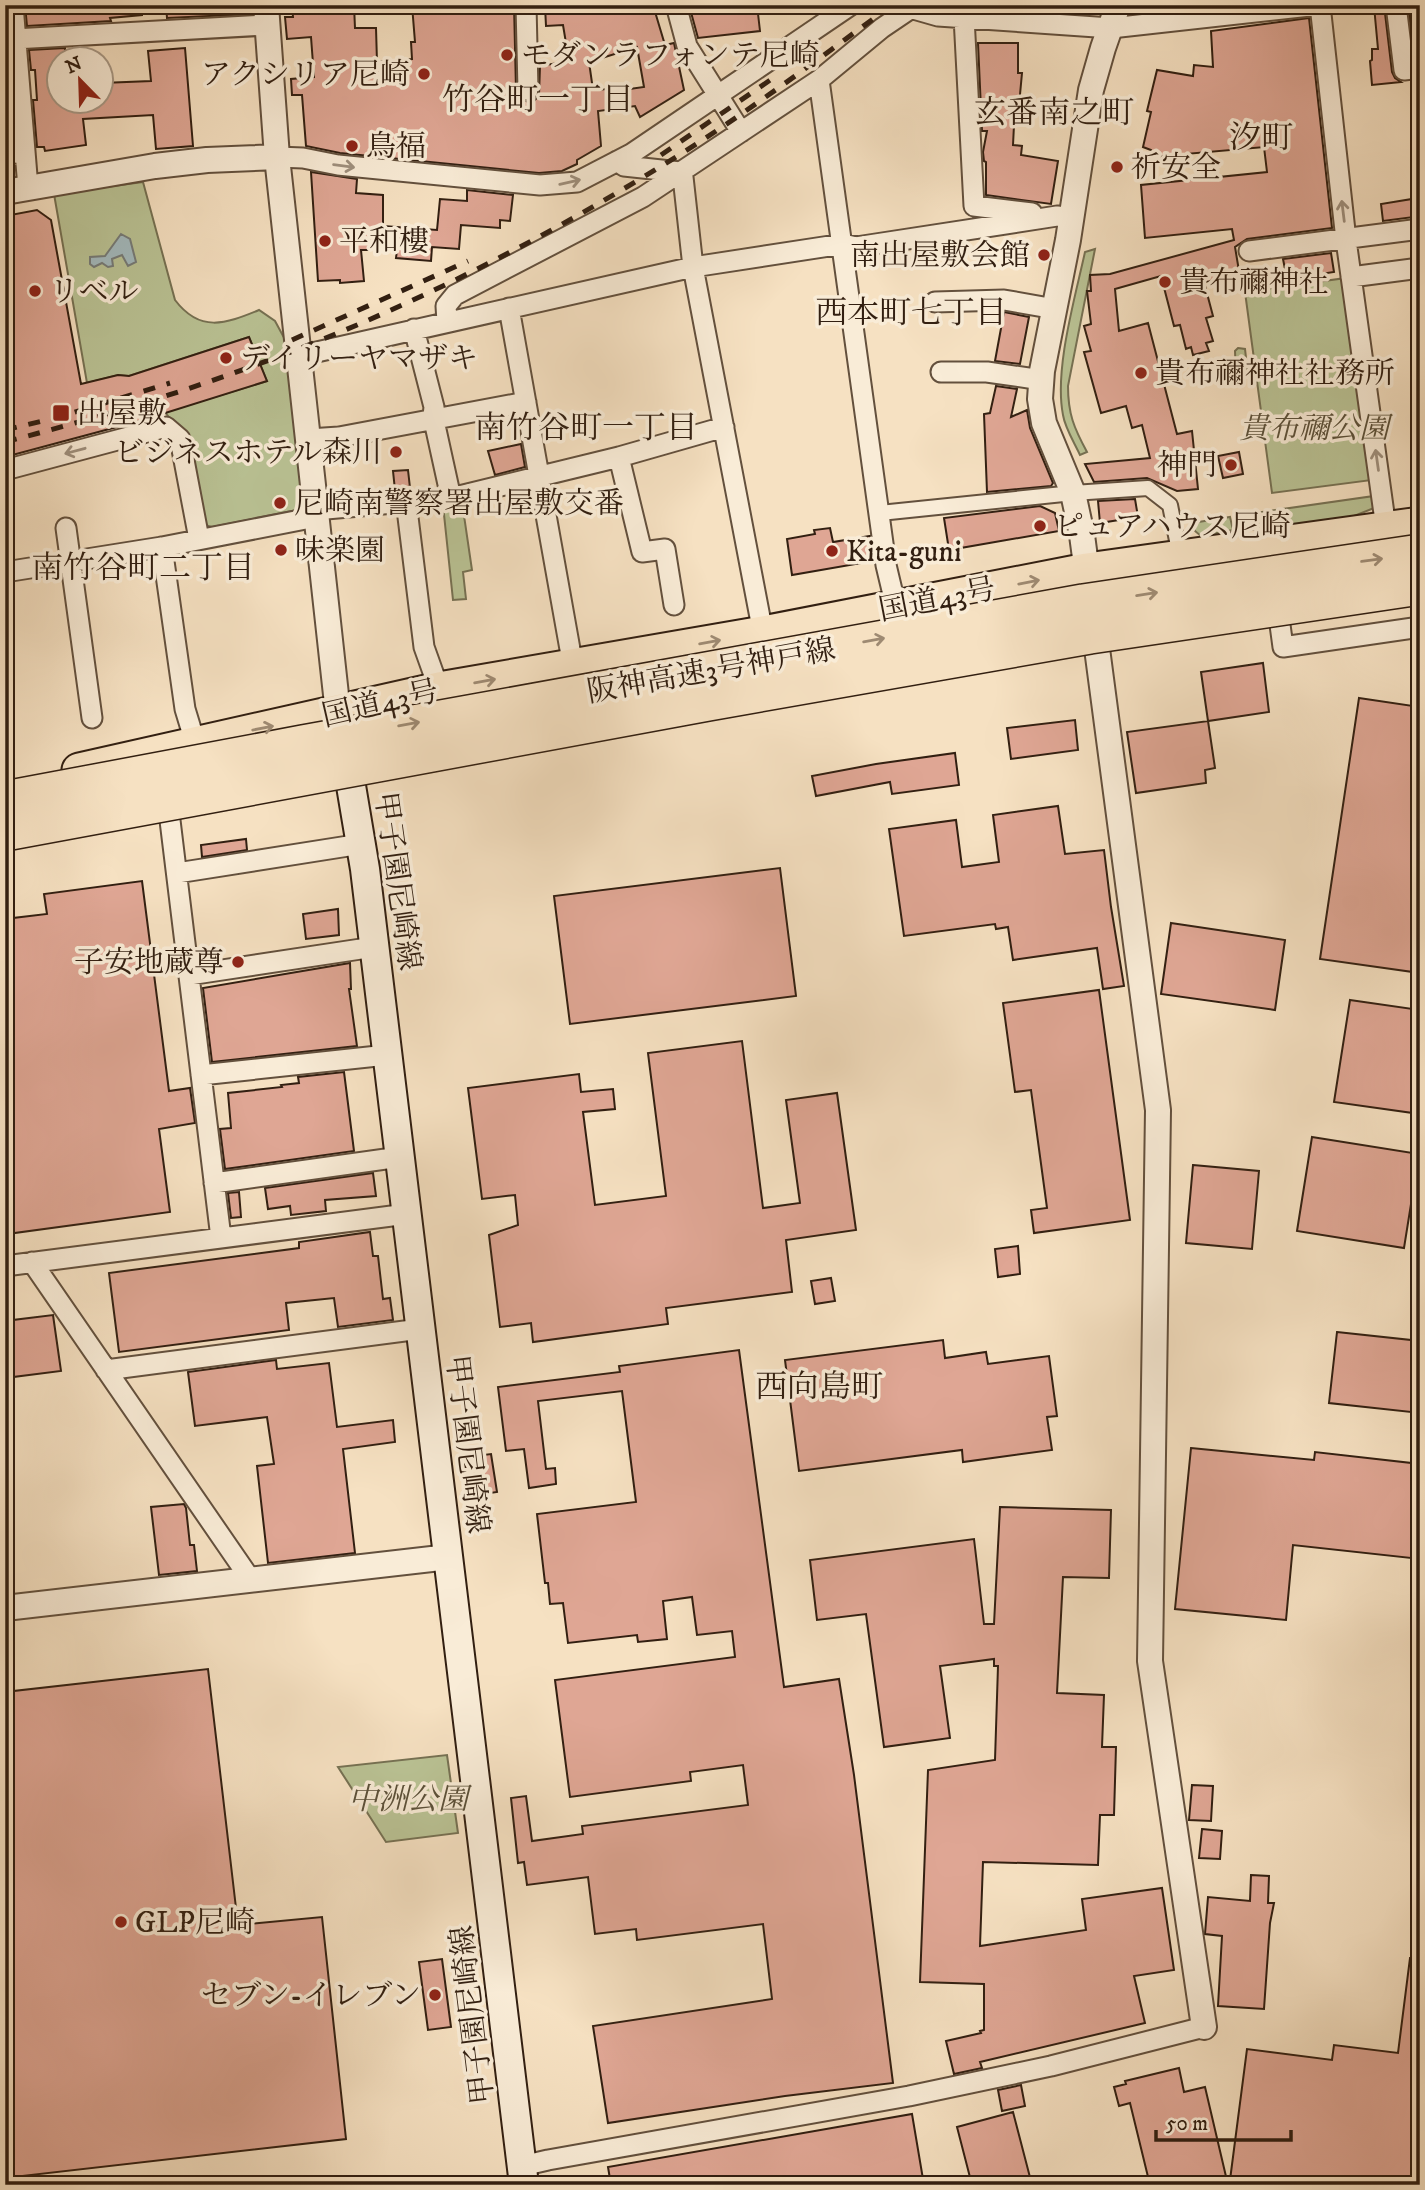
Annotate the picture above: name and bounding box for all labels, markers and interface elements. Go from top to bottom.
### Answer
place label: モダンラフォンテ尼崎 [521,38,820,75]
north arrow [46,46,116,116]
marker: モダンラフォンテ尼崎 [499,47,515,63]
text: N [62,52,86,79]
place label: アクシリア尼崎 [201,57,410,94]
marker: アクシリア尼崎 [416,66,432,82]
district label: 竹谷町一丁目 [442,81,634,121]
district label: 玄番南之町 [974,94,1134,134]
district label: 汐町 [1229,119,1293,159]
place label: 鳥福 [366,129,426,166]
marker: 鳥福 [344,138,360,154]
place label: 祈安全 [1131,150,1221,187]
one-way arrow [333,159,355,172]
marker: 祈安全 [1109,159,1125,175]
one-way arrow [559,174,581,187]
one-way arrow [1336,200,1349,223]
place label: 平和樓 [339,224,429,261]
marker: 平和樓 [317,233,333,249]
place label: 南出屋敷会館 [850,238,1030,275]
marker: 南出屋敷会館 [1036,247,1052,263]
place label: 貴布禰神社 [1179,265,1329,302]
place label: リベル [49,274,138,311]
marker: 貴布禰神社 [1157,274,1173,290]
marker: リベル [27,283,43,299]
district label: 西本町七丁目 [815,294,1007,334]
place label: デイリーヤマザキ [240,341,478,378]
marker: デイリーヤマザキ [218,350,234,366]
place label: 貴布禰神社社務所 [1155,356,1395,393]
marker: 貴布禰神社社務所 [1133,365,1149,381]
place label: 出屋敷 [77,396,167,433]
marker: 出屋敷 [51,403,71,423]
district label: 南竹谷町一丁目 [474,409,698,449]
park label: 貴布禰公園 [1239,411,1394,448]
place label: ビジネスホテル森川 [114,435,382,472]
marker: ビジネスホテル森川 [388,444,404,460]
one-way arrow [64,445,87,458]
place label: 神門 [1157,448,1217,485]
one-way arrow [1371,450,1384,472]
marker: 神門 [1223,457,1239,473]
place label: 尼崎南警察署出屋敷交番 [294,486,624,523]
marker: 尼崎南警察署出屋敷交番 [272,495,288,511]
place label: ピュアハウス尼崎 [1054,509,1291,546]
marker: ピュアハウス尼崎 [1032,518,1048,534]
place label: 味楽園 [295,533,385,570]
place label: Kita-guni [846,534,962,571]
marker: 味楽園 [273,542,289,558]
marker: Kita-guni [824,543,840,559]
district label: 南竹谷町二丁目 [31,549,255,589]
one-way arrow [1360,553,1383,566]
street label: 国道43号 [876,571,999,630]
one-way arrow [1017,574,1040,588]
one-way arrow [1135,587,1158,600]
street label: 阪神高速3号神戸線 [584,631,838,712]
one-way arrow [862,633,885,646]
one-way arrow [698,635,720,648]
street label: 国道43号 [318,673,442,736]
one-way arrow [473,674,496,687]
one-way arrow [397,717,420,730]
one-way arrow [251,721,274,735]
street label: 甲子園尼崎線 [366,790,427,973]
place label: 子安地蔵尊 [74,945,224,982]
marker: 子安地蔵尊 [230,954,246,970]
street label: 甲子園尼崎線 [437,1353,496,1536]
district label: 西向島町 [755,1368,883,1408]
park label: 中洲公園 [348,1782,473,1819]
place label: GLP尼崎 [135,1905,255,1942]
marker: GLP尼崎 [113,1914,129,1930]
street label: 甲子園尼崎線 [444,1923,503,2106]
place label: セブン-イレブン [201,1978,421,2015]
marker: セブン-イレブン [427,1987,443,2003]
scale bar [1156,2099,1290,2143]
text: 50 m [1166,2111,1208,2137]

